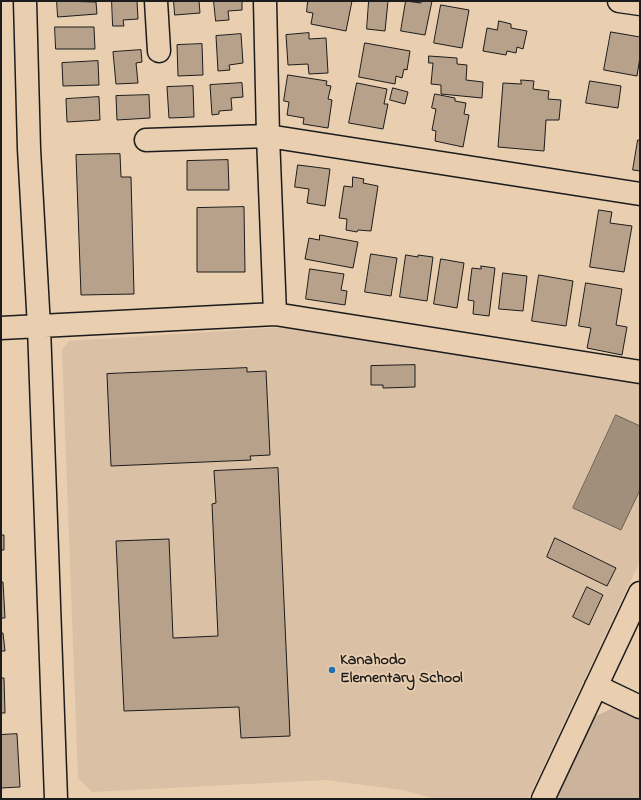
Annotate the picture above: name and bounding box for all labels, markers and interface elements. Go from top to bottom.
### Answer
place label: Kanahodo Elementary School [340,651,463,689]
marker: Kanahodo Elementary School [327,665,337,675]

